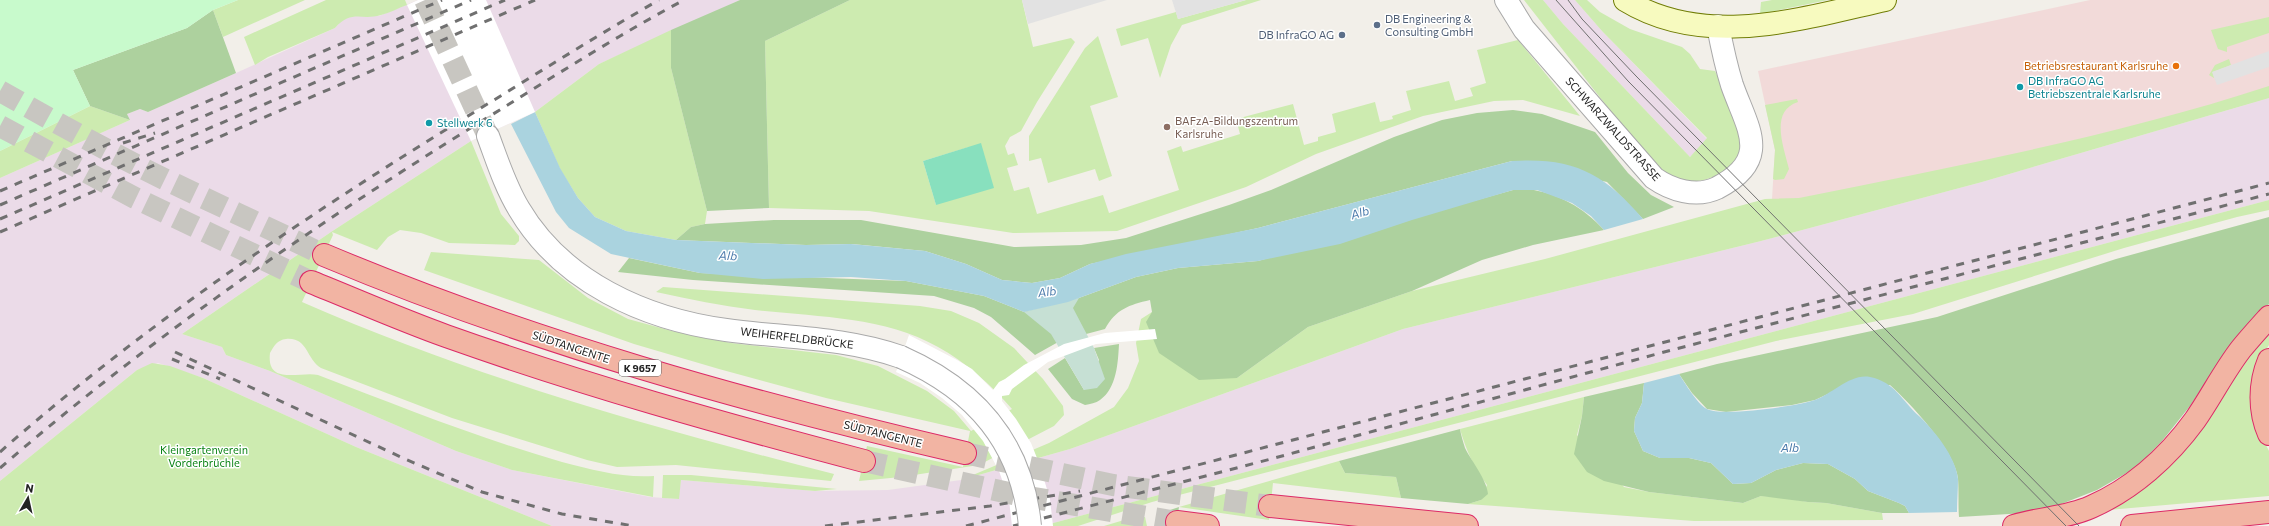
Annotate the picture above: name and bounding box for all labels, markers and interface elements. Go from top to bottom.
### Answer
place label: DB Engineering & Consulting GmbH [1385,12,1473,38]
marker: DB Engineering & Consulting GmbH [1372,20,1382,30]
place label: DB InfraGO AG [1258,28,1334,41]
marker: DB InfraGO AG [1337,30,1347,40]
place label: Betriebsrestaurant Karlsruhe [2024,59,2168,72]
marker: Betriebsrestaurant Karlsruhe [2171,61,2181,71]
street label: SCHWARZWALDSTRASSE [1563,74,1663,183]
place label: DB InfraGO AG Betriebszentrale Karlsruhe [2028,74,2161,100]
marker: DB InfraGO AG Betriebszentrale Karlsruhe [2015,82,2025,92]
place label: BAFzA-Bildungszentrum Karlsruhe [1175,114,1298,140]
place label: Stellwerk 6 [437,116,493,129]
marker: Stellwerk 6 [424,118,434,128]
marker: BAFzA-Bildungszentrum Karlsruhe [1162,122,1172,132]
water label: Alb [1348,203,1371,222]
water label: Alb [717,247,738,262]
water label: Alb [1036,283,1057,299]
street label: WEIHERFELDBRÜCKE [740,323,855,351]
street label: SÜDTANGENTE [531,327,612,365]
road number: K 9657 [619,360,661,376]
street label: SÜDTANGENTE [842,416,924,450]
water label: Alb [1780,440,1799,454]
park label: Kleingartenverein Vorderbrüchle [160,443,248,469]
north arrow [8,478,48,518]
text: N [25,481,35,495]

